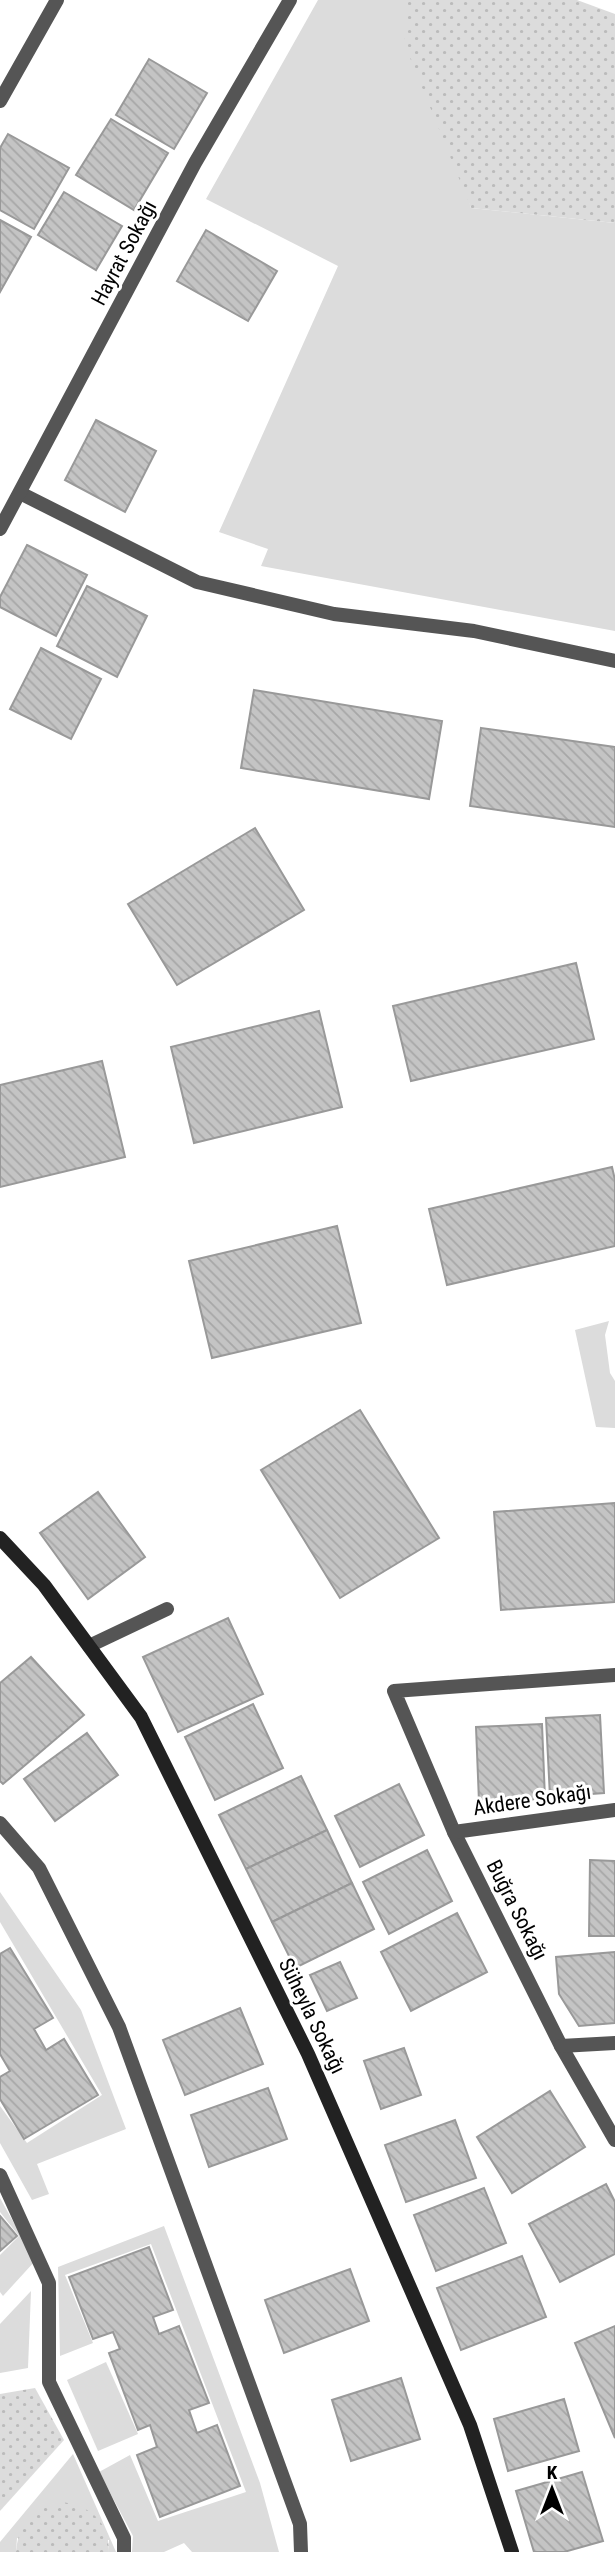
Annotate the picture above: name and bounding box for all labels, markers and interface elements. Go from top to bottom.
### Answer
street label: Hayrat Sokağı [86,197,162,309]
street label: Akdere Sokağı [472,1780,592,1820]
street label: Buğra Sokağı [482,1856,552,1964]
street label: Süheyla Sokağı [274,1954,350,2078]
north arrow [517,2454,587,2524]
text: K [547,2461,558,2484]

